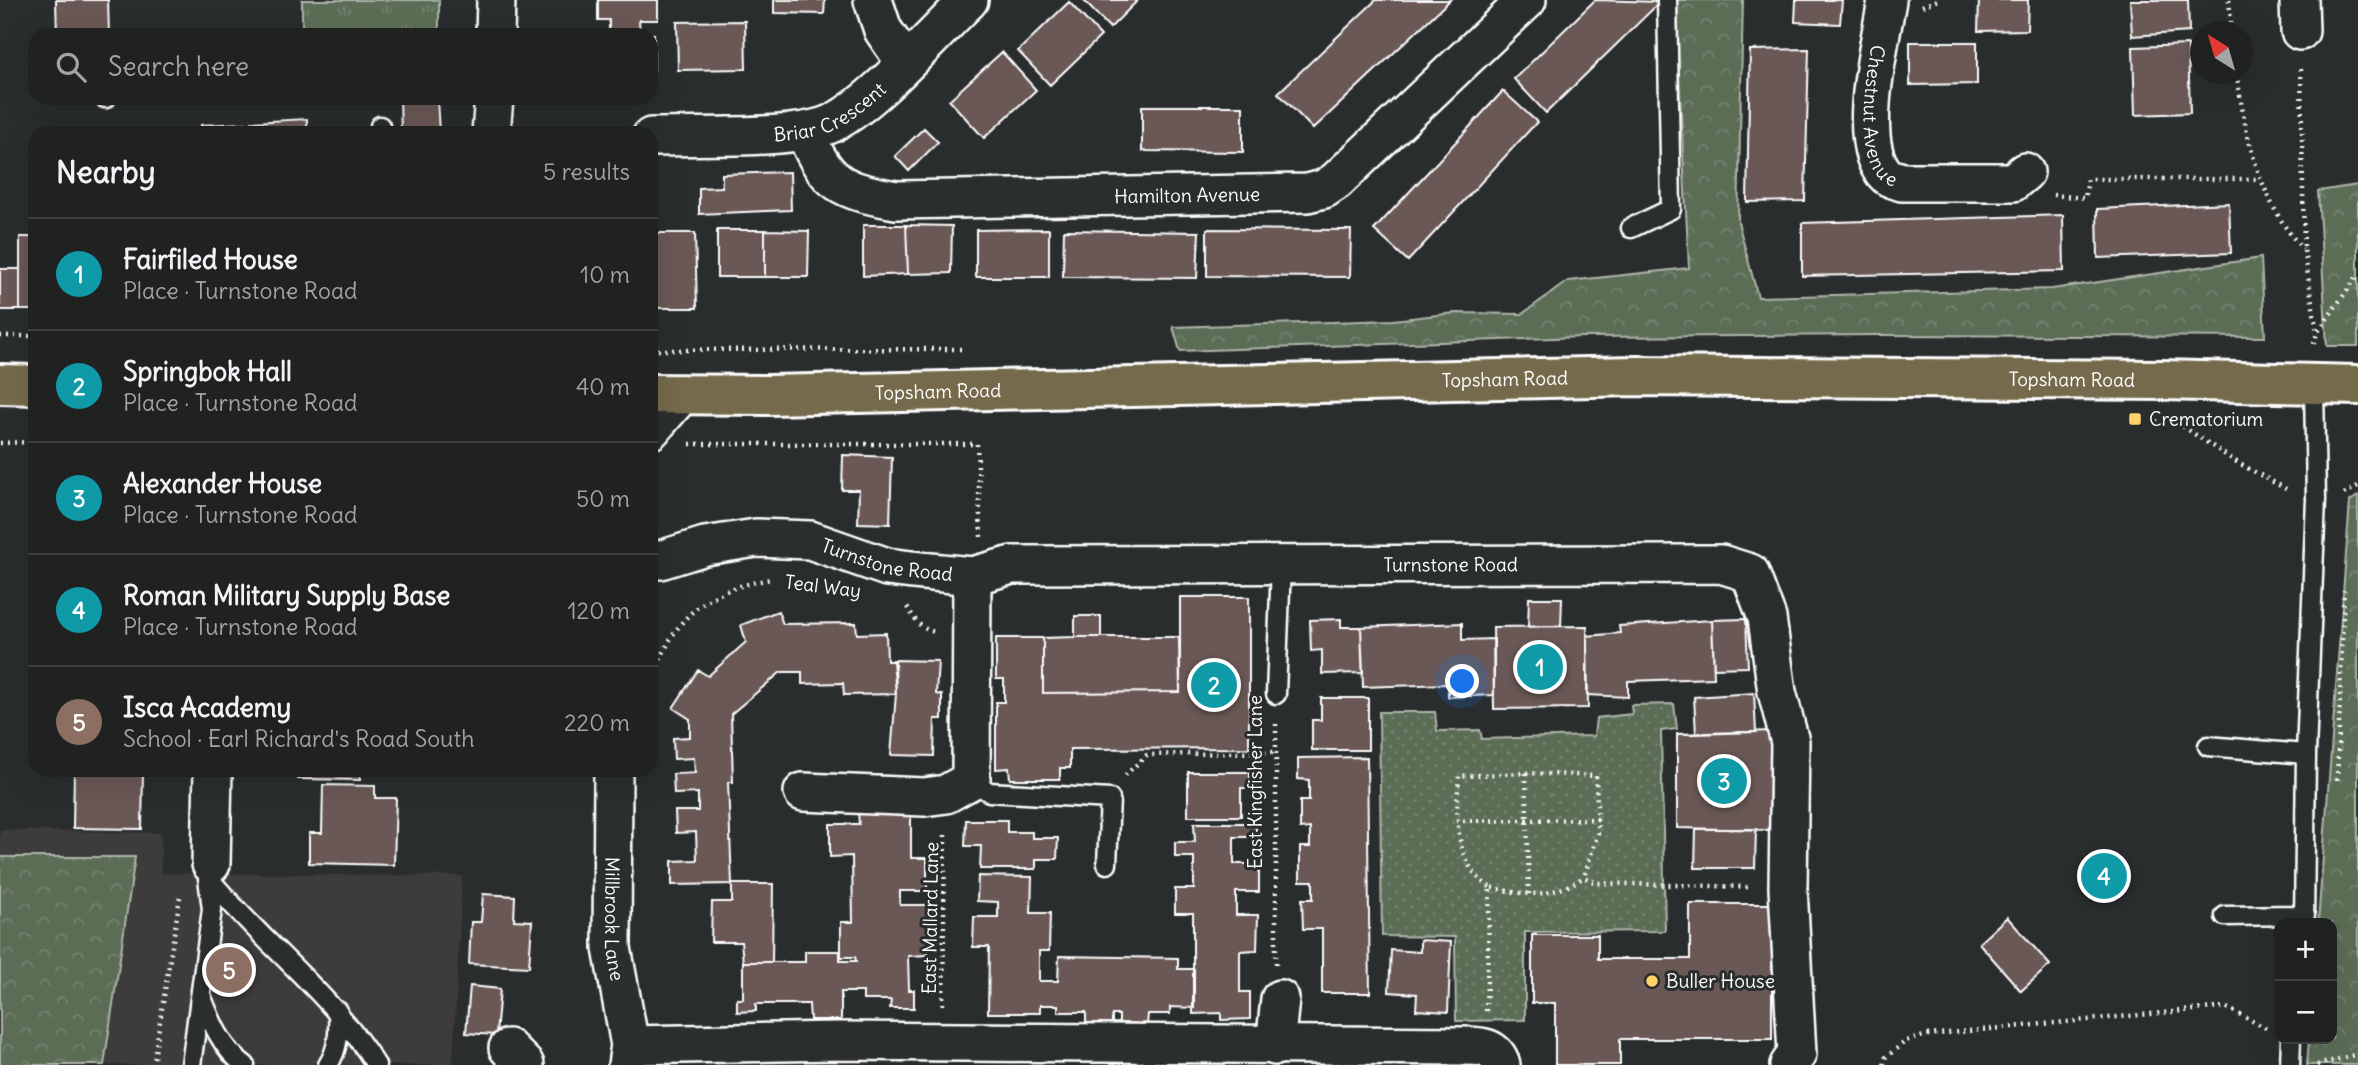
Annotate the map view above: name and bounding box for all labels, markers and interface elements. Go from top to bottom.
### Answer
north arrow [2190,21,2253,84]
search box [28,28,658,105]
street label: Chestnut Avenue [1858,43,1901,192]
icon: search [52,48,90,86]
text: Search here [108,50,249,83]
street label: Briar Crescent [773,77,891,146]
text: Nearby [56,153,156,191]
text: 5 results [543,157,630,186]
street label: Hamilton Avenue [1114,182,1260,208]
text: Fairfiled House [123,243,298,276]
text: 1 [74,260,84,289]
text: 10 m [580,260,630,289]
text: Place · Turnstone Road [123,276,358,305]
text: Springbok Hall [123,355,292,388]
street label: Topsham Road [1441,365,1568,392]
street label: Topsham Road [2008,367,2135,392]
text: 2 [73,372,85,401]
text: 40 m [576,372,630,401]
street label: Topsham Road [874,378,1001,405]
text: Place · Turnstone Road [123,388,358,417]
place label: Crematorium [2149,407,2263,431]
marker: Crematorium [2127,411,2143,427]
text: Alexander House [123,467,322,500]
text: 3 [72,484,86,513]
text: 50 m [576,484,630,513]
text: Place · Turnstone Road [123,500,358,529]
street label: Turnstone Road [818,533,954,586]
street label: Turnstone Road [1383,552,1518,576]
street label: Teal Way [783,569,863,603]
text: Roman Military Supply Base [123,579,450,612]
text: 4 [72,596,86,625]
text: 120 m [567,596,630,625]
text: Place · Turnstone Road [123,612,358,641]
pin: 1 [1517,641,1563,693]
pin: 2 [1191,659,1237,711]
your location [1445,664,1479,698]
text: Isca Academy [123,691,291,724]
street label: East Kingfisher Lane [1243,695,1267,869]
text: 5 [72,708,86,737]
text: 220 m [564,708,630,737]
text: School · Earl Richard's Road South [123,724,475,753]
pin: 3 [1701,755,1747,807]
street label: East Mallard Lane [917,842,943,994]
pin: 4 [2081,850,2127,902]
street label: Millbrook Lane [600,857,630,983]
map controls [2274,918,2337,1044]
button: + [2274,918,2337,981]
pin: 5 [206,944,252,996]
place label: Buller House [1666,969,1775,993]
marker: Buller House [1644,973,1660,989]
button: − [2274,981,2337,1044]

